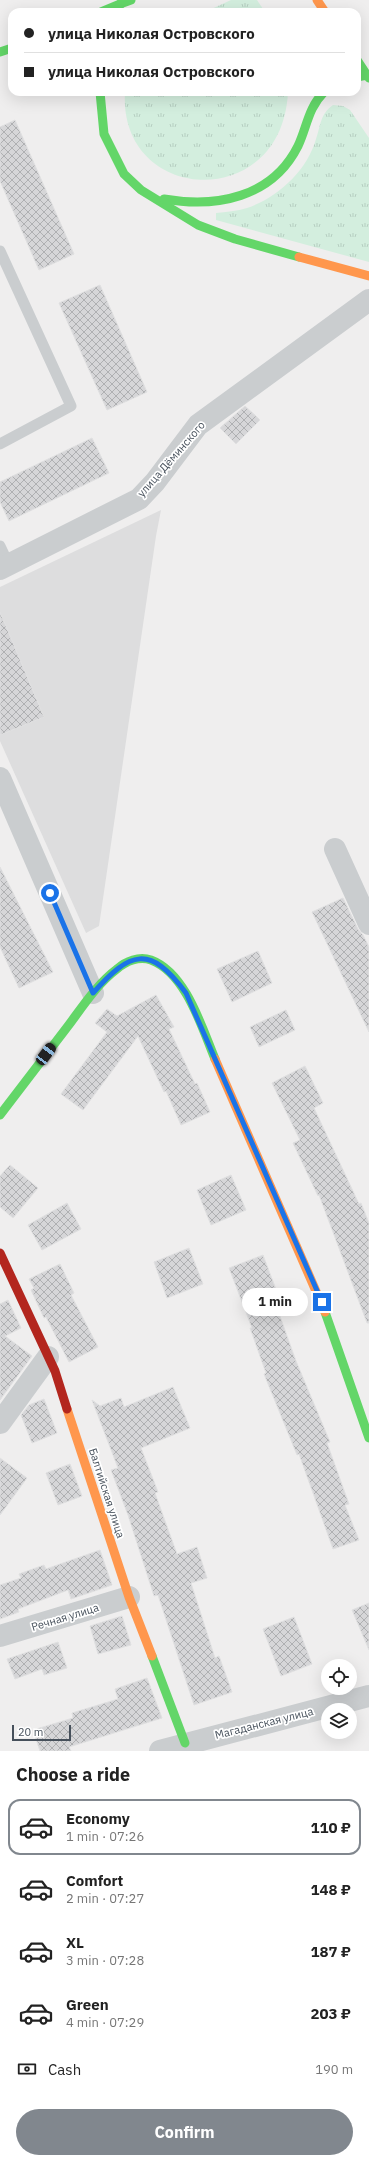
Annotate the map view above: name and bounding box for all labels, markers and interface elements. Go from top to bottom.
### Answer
text: улица Николая Островского [48,24,255,43]
text: улица Николая Островского [48,62,255,81]
street label: улица Дёминского [134,418,208,500]
route start [41,884,59,902]
car [34,1041,58,1067]
callout: 1 min [242,1288,308,1316]
text: 1 min [258,1293,292,1310]
route end [313,1293,331,1311]
street label: Балтийская улица [86,1446,128,1540]
street label: Речная улица [30,1600,100,1634]
map controls [321,1659,357,1739]
button: locate [321,1659,357,1695]
button: layers [321,1703,357,1739]
street label: Магаданская улица [213,1704,315,1742]
scale bar [12,1723,71,1742]
text: 20 m [18,1725,43,1739]
text: Choose a ride [16,1763,130,1786]
icon: car [18,1809,54,1845]
text: Economy [66,1809,130,1828]
text: 110 ₽ [311,1818,351,1837]
text: 1 min · 07:26 [66,1828,144,1845]
icon: car [18,1871,54,1907]
text: Comfort [66,1871,123,1890]
text: 148 ₽ [311,1880,351,1899]
text: 2 min · 07:27 [66,1890,144,1907]
icon: car [18,1933,54,1969]
text: XL [66,1933,84,1952]
text: 187 ₽ [311,1942,351,1961]
text: 3 min · 07:28 [66,1952,144,1969]
icon: car [18,1995,54,2031]
text: Green [66,1995,109,2014]
text: 203 ₽ [311,2004,351,2023]
text: 4 min · 07:29 [66,2014,144,2031]
icon: cash [16,2058,38,2080]
text: Cash [48,2060,81,2079]
text: 190 m [315,2061,353,2078]
button: Confirm [16,2109,353,2155]

